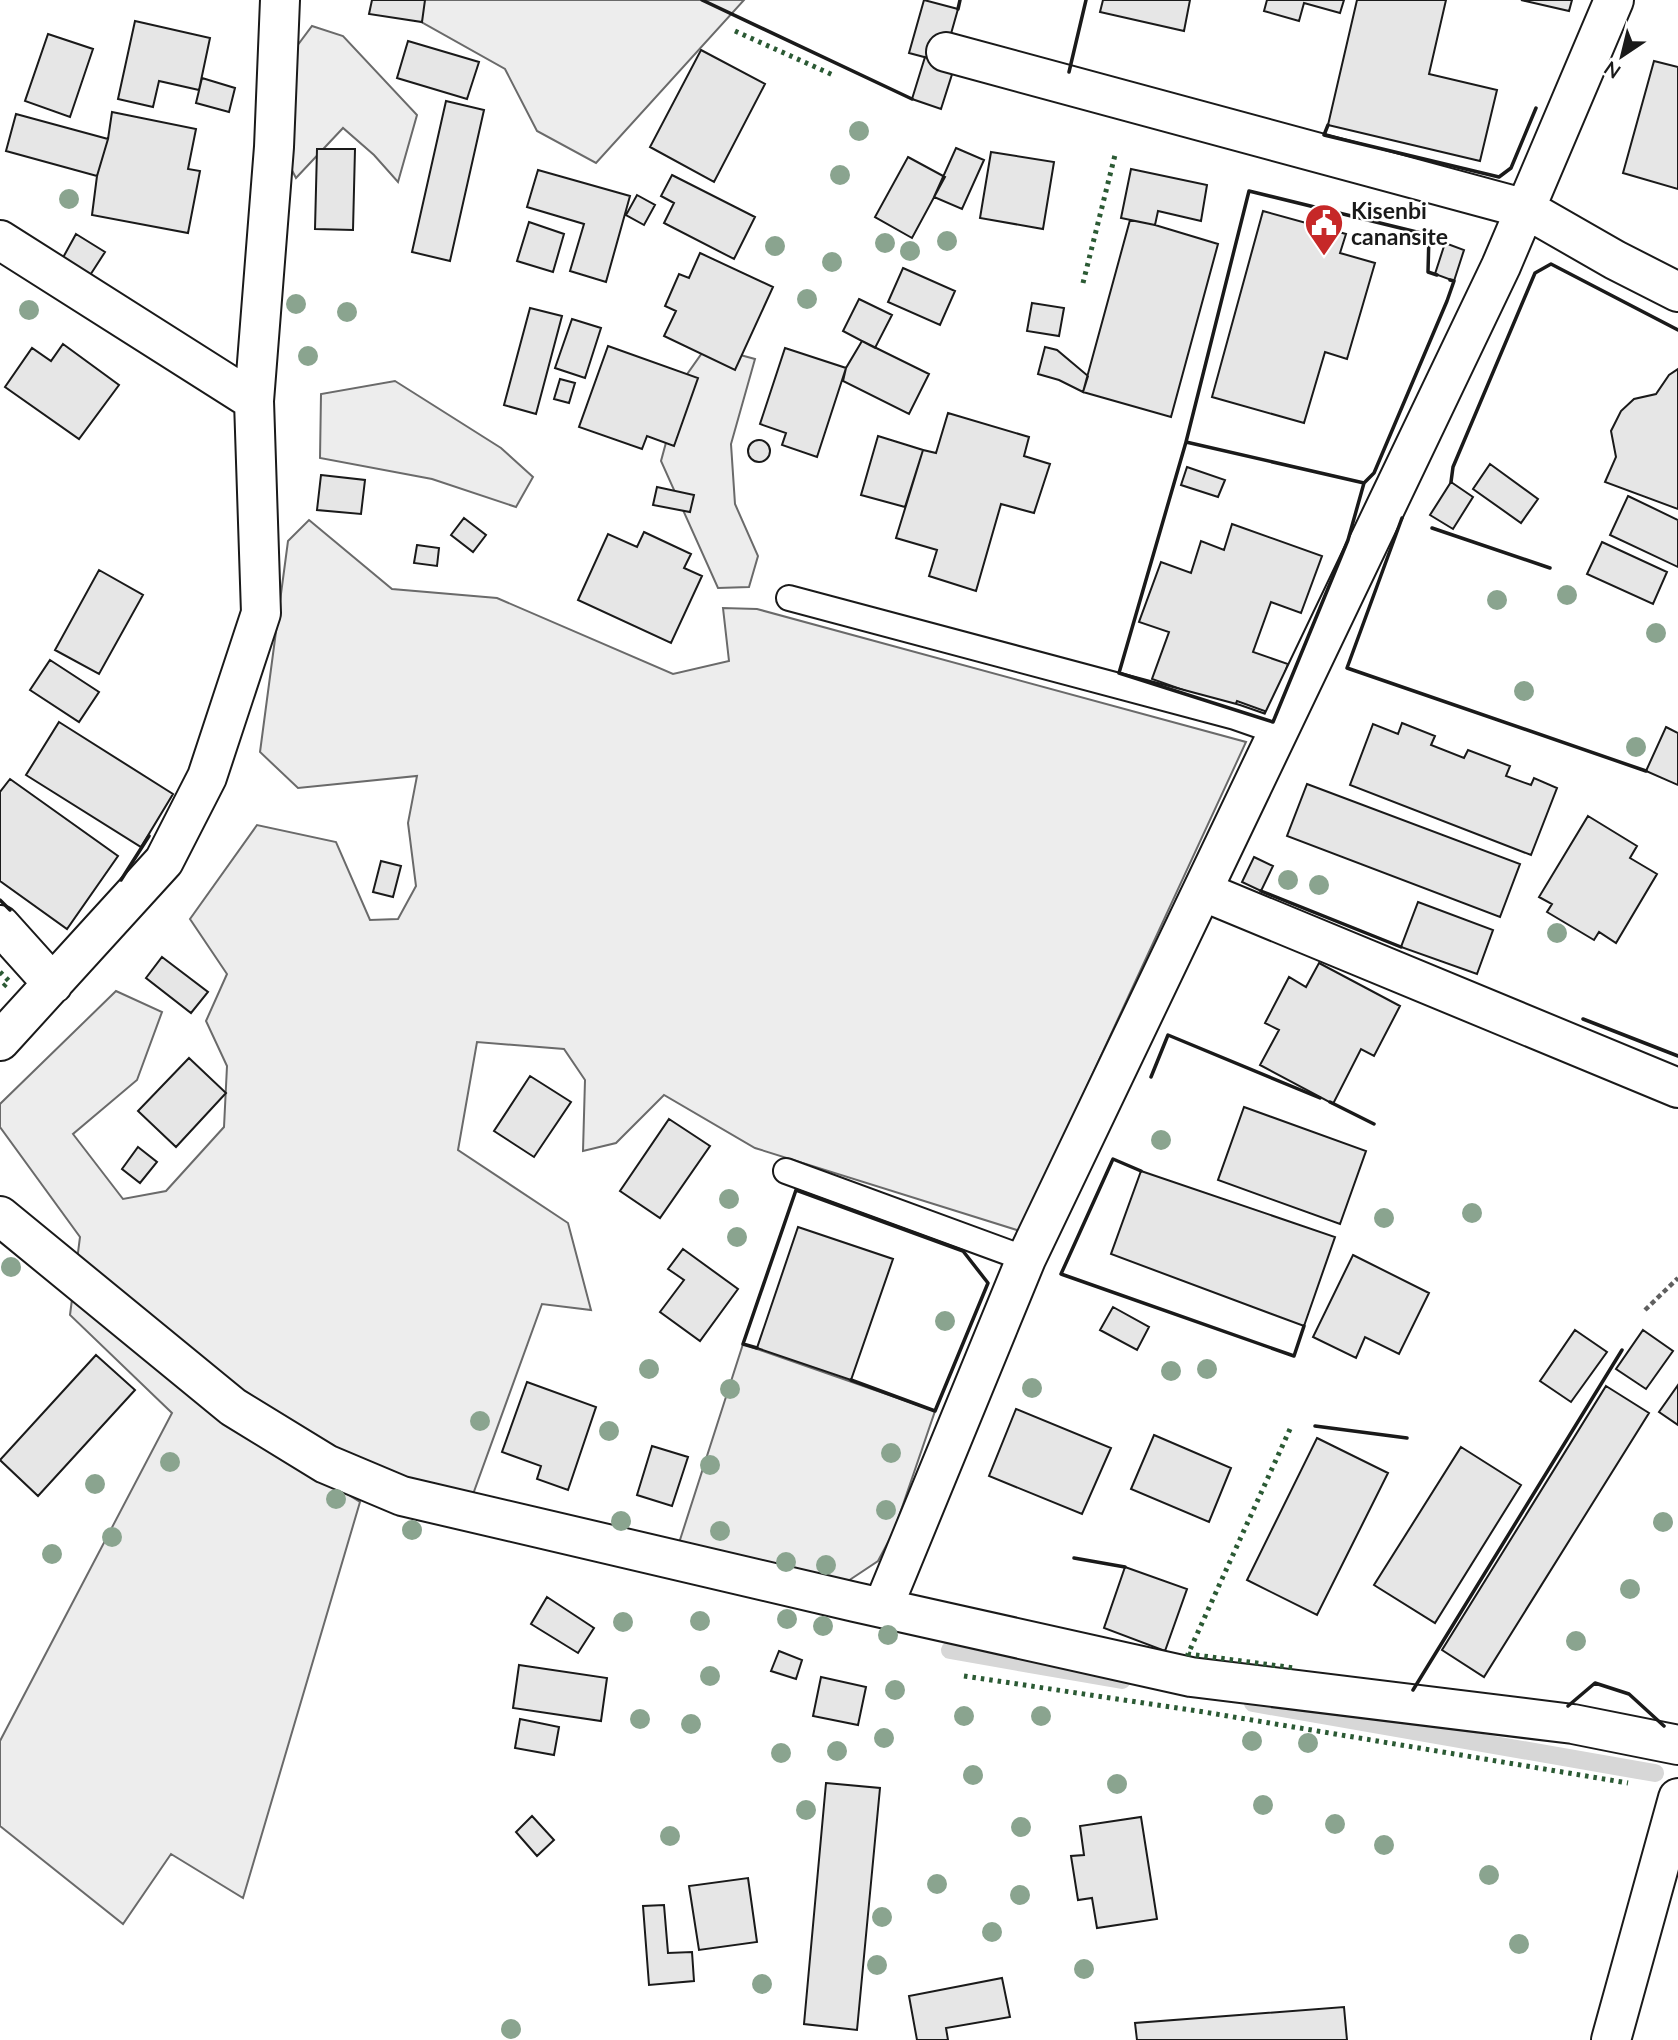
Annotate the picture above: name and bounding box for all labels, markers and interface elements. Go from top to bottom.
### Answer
north arrow [1587,21,1657,91]
text: N [1599,57,1625,84]
place label: Kisenbi canansite [1351,196,1448,250]
public building icon: Kisenbi canansite [1303,202,1345,257]

